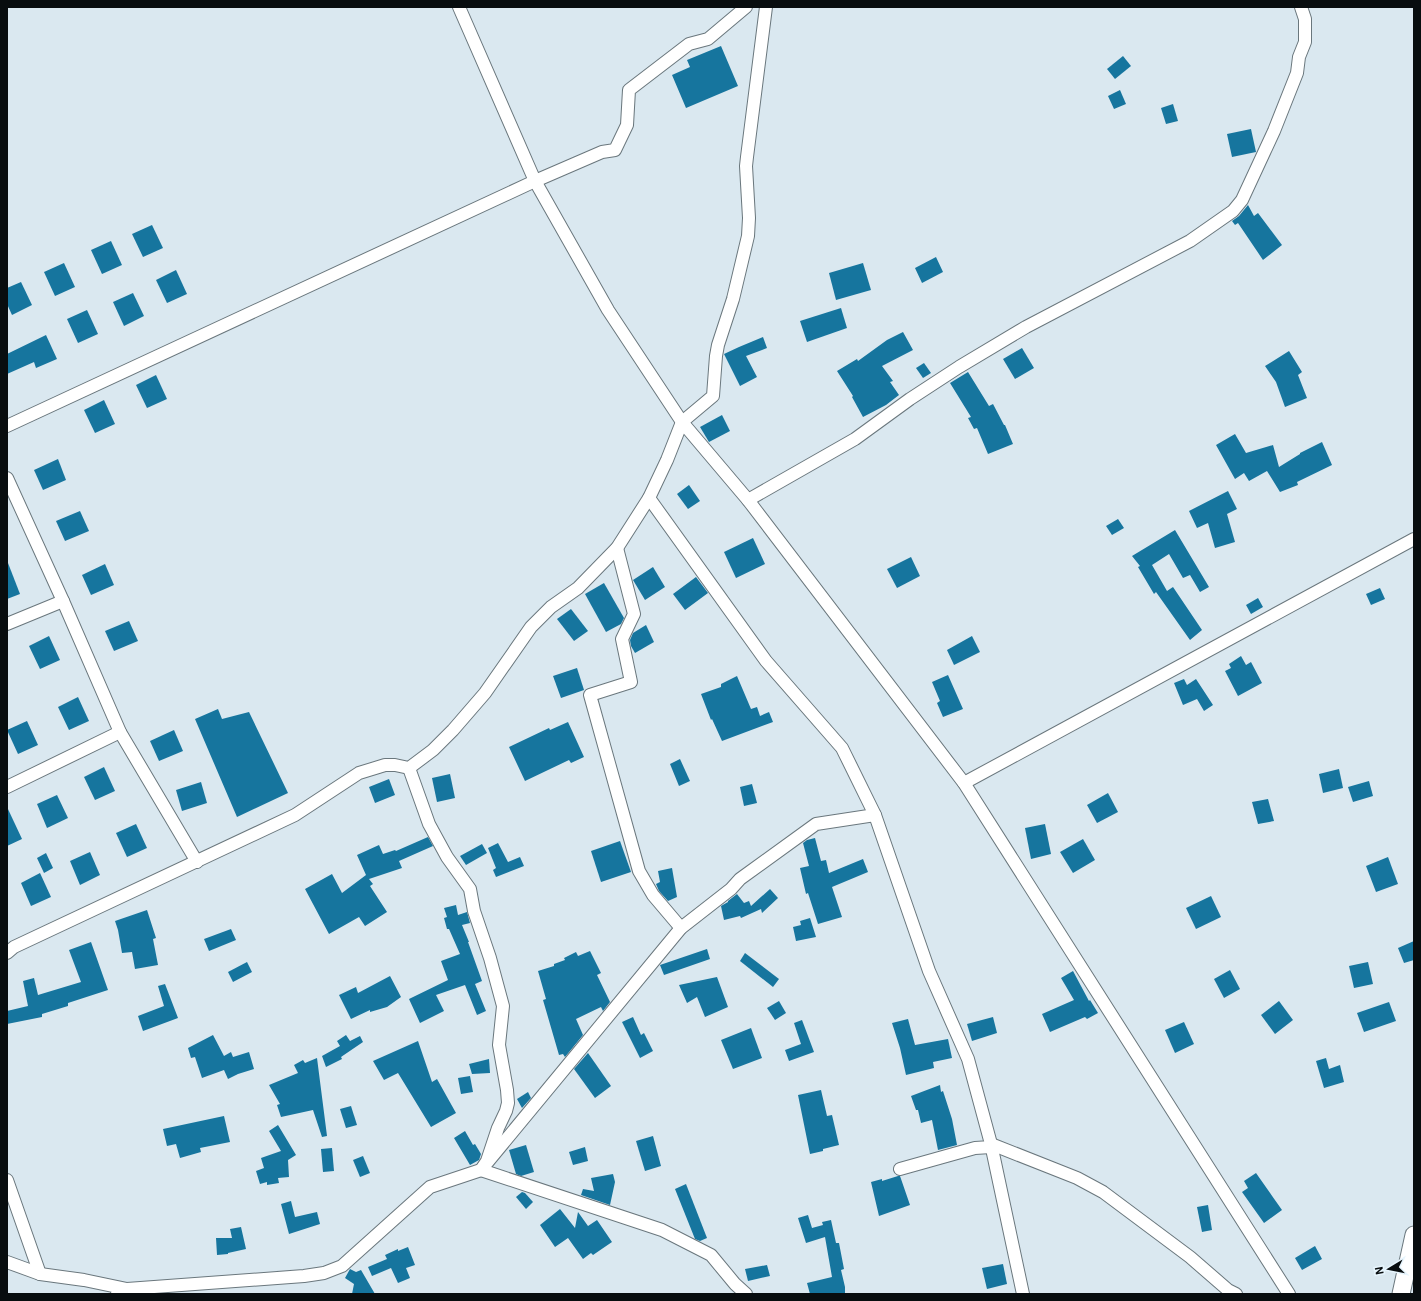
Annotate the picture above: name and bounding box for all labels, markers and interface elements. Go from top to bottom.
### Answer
north arrow [1369,1249,1409,1289]
text: N [1373,1265,1387,1276]

